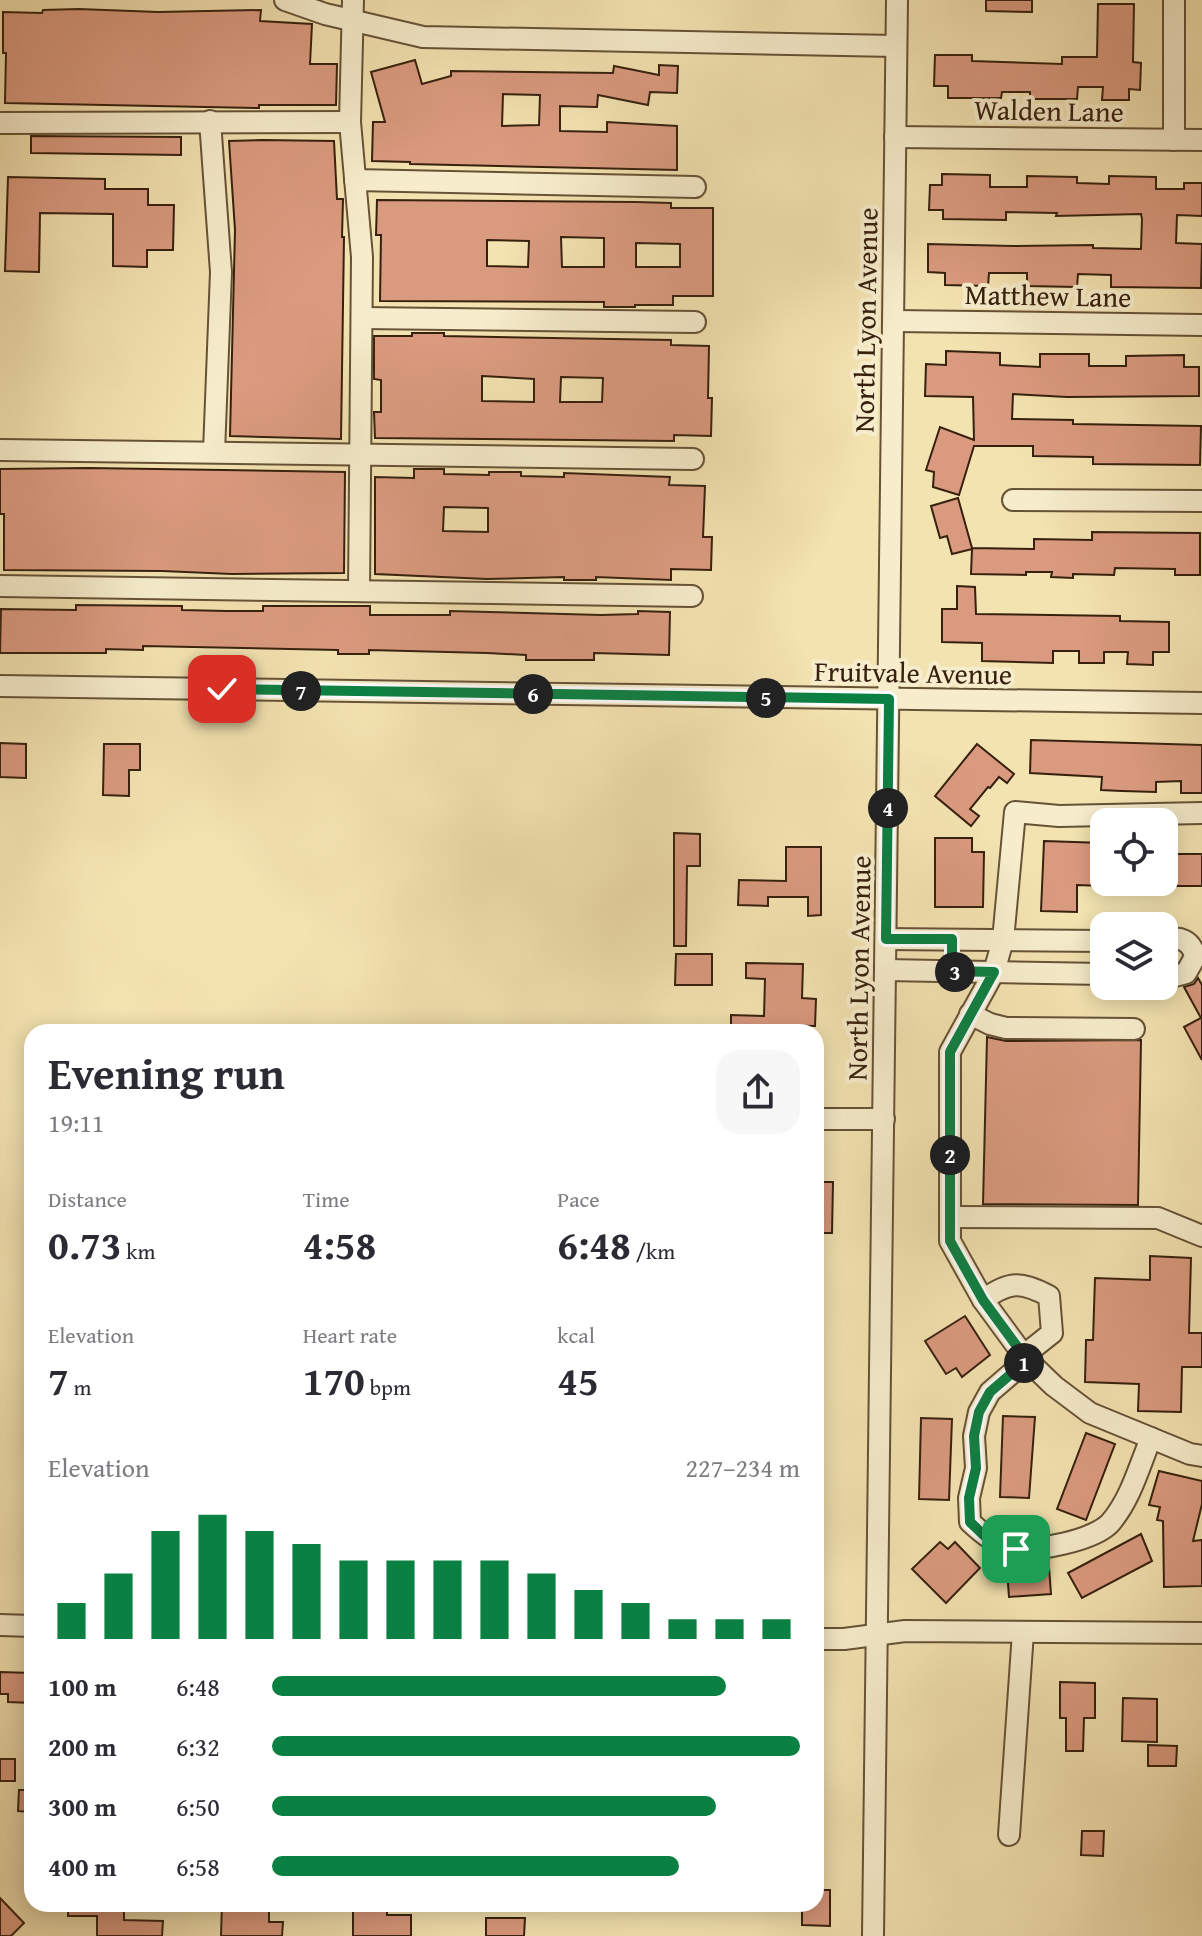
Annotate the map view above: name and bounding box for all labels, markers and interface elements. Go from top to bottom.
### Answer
street label: Walden Lane [974,88,1124,132]
street label: North Lyon Avenue [843,207,887,433]
street label: Matthew Lane [964,273,1132,317]
street label: Fruitvale Avenue [814,650,1012,694]
pin [188,655,256,723]
icon: check [200,667,244,711]
pin: 7 [281,671,321,711]
pin: 6 [513,674,553,714]
text: 7 [295,675,307,707]
text: 6 [527,678,539,710]
pin: 5 [746,678,786,718]
text: 5 [760,682,772,714]
pin: 4 [868,788,908,828]
text: 4 [882,792,894,824]
map controls [1090,808,1178,1000]
button: locate [1090,808,1178,896]
street label: North Lyon Avenue [836,855,880,1081]
button: layers [1090,912,1178,1000]
pin: 3 [935,952,975,992]
text: 3 [949,956,961,988]
text: Evening run [48,1041,285,1105]
button: share [716,1050,800,1134]
text: 19:11 [48,1103,104,1142]
pin: 2 [930,1135,970,1175]
text: 2 [944,1139,956,1171]
text: Distance [48,1183,127,1215]
text: Time [303,1183,349,1215]
text: Pace [557,1183,600,1215]
text: 0.73 [48,1215,121,1274]
text: 4:58 [303,1215,376,1274]
text: 6:48 [557,1215,631,1274]
text: km [121,1235,155,1267]
text: /km [631,1235,675,1267]
text: Elevation [48,1319,134,1351]
text: Heart rate [303,1319,397,1351]
text: kcal [557,1319,595,1351]
pin: 1 [1004,1343,1044,1383]
text: 1 [1018,1347,1030,1379]
text: 7 [48,1351,69,1410]
text: 170 [303,1351,365,1410]
text: 45 [557,1351,599,1410]
text: m [69,1371,92,1403]
text: bpm [365,1371,411,1403]
text: Elevation [48,1448,150,1487]
text: 227–234 m [686,1448,800,1487]
pin [982,1515,1050,1583]
icon: arrive [994,1527,1038,1571]
text: 100 m [48,1667,116,1706]
text: 6:48 [176,1667,220,1706]
text: 200 m [48,1727,116,1766]
text: 6:32 [176,1727,220,1766]
text: 300 m [48,1787,116,1826]
text: 6:50 [176,1787,220,1826]
text: 400 m [48,1847,116,1886]
text: 6:58 [176,1847,220,1886]

